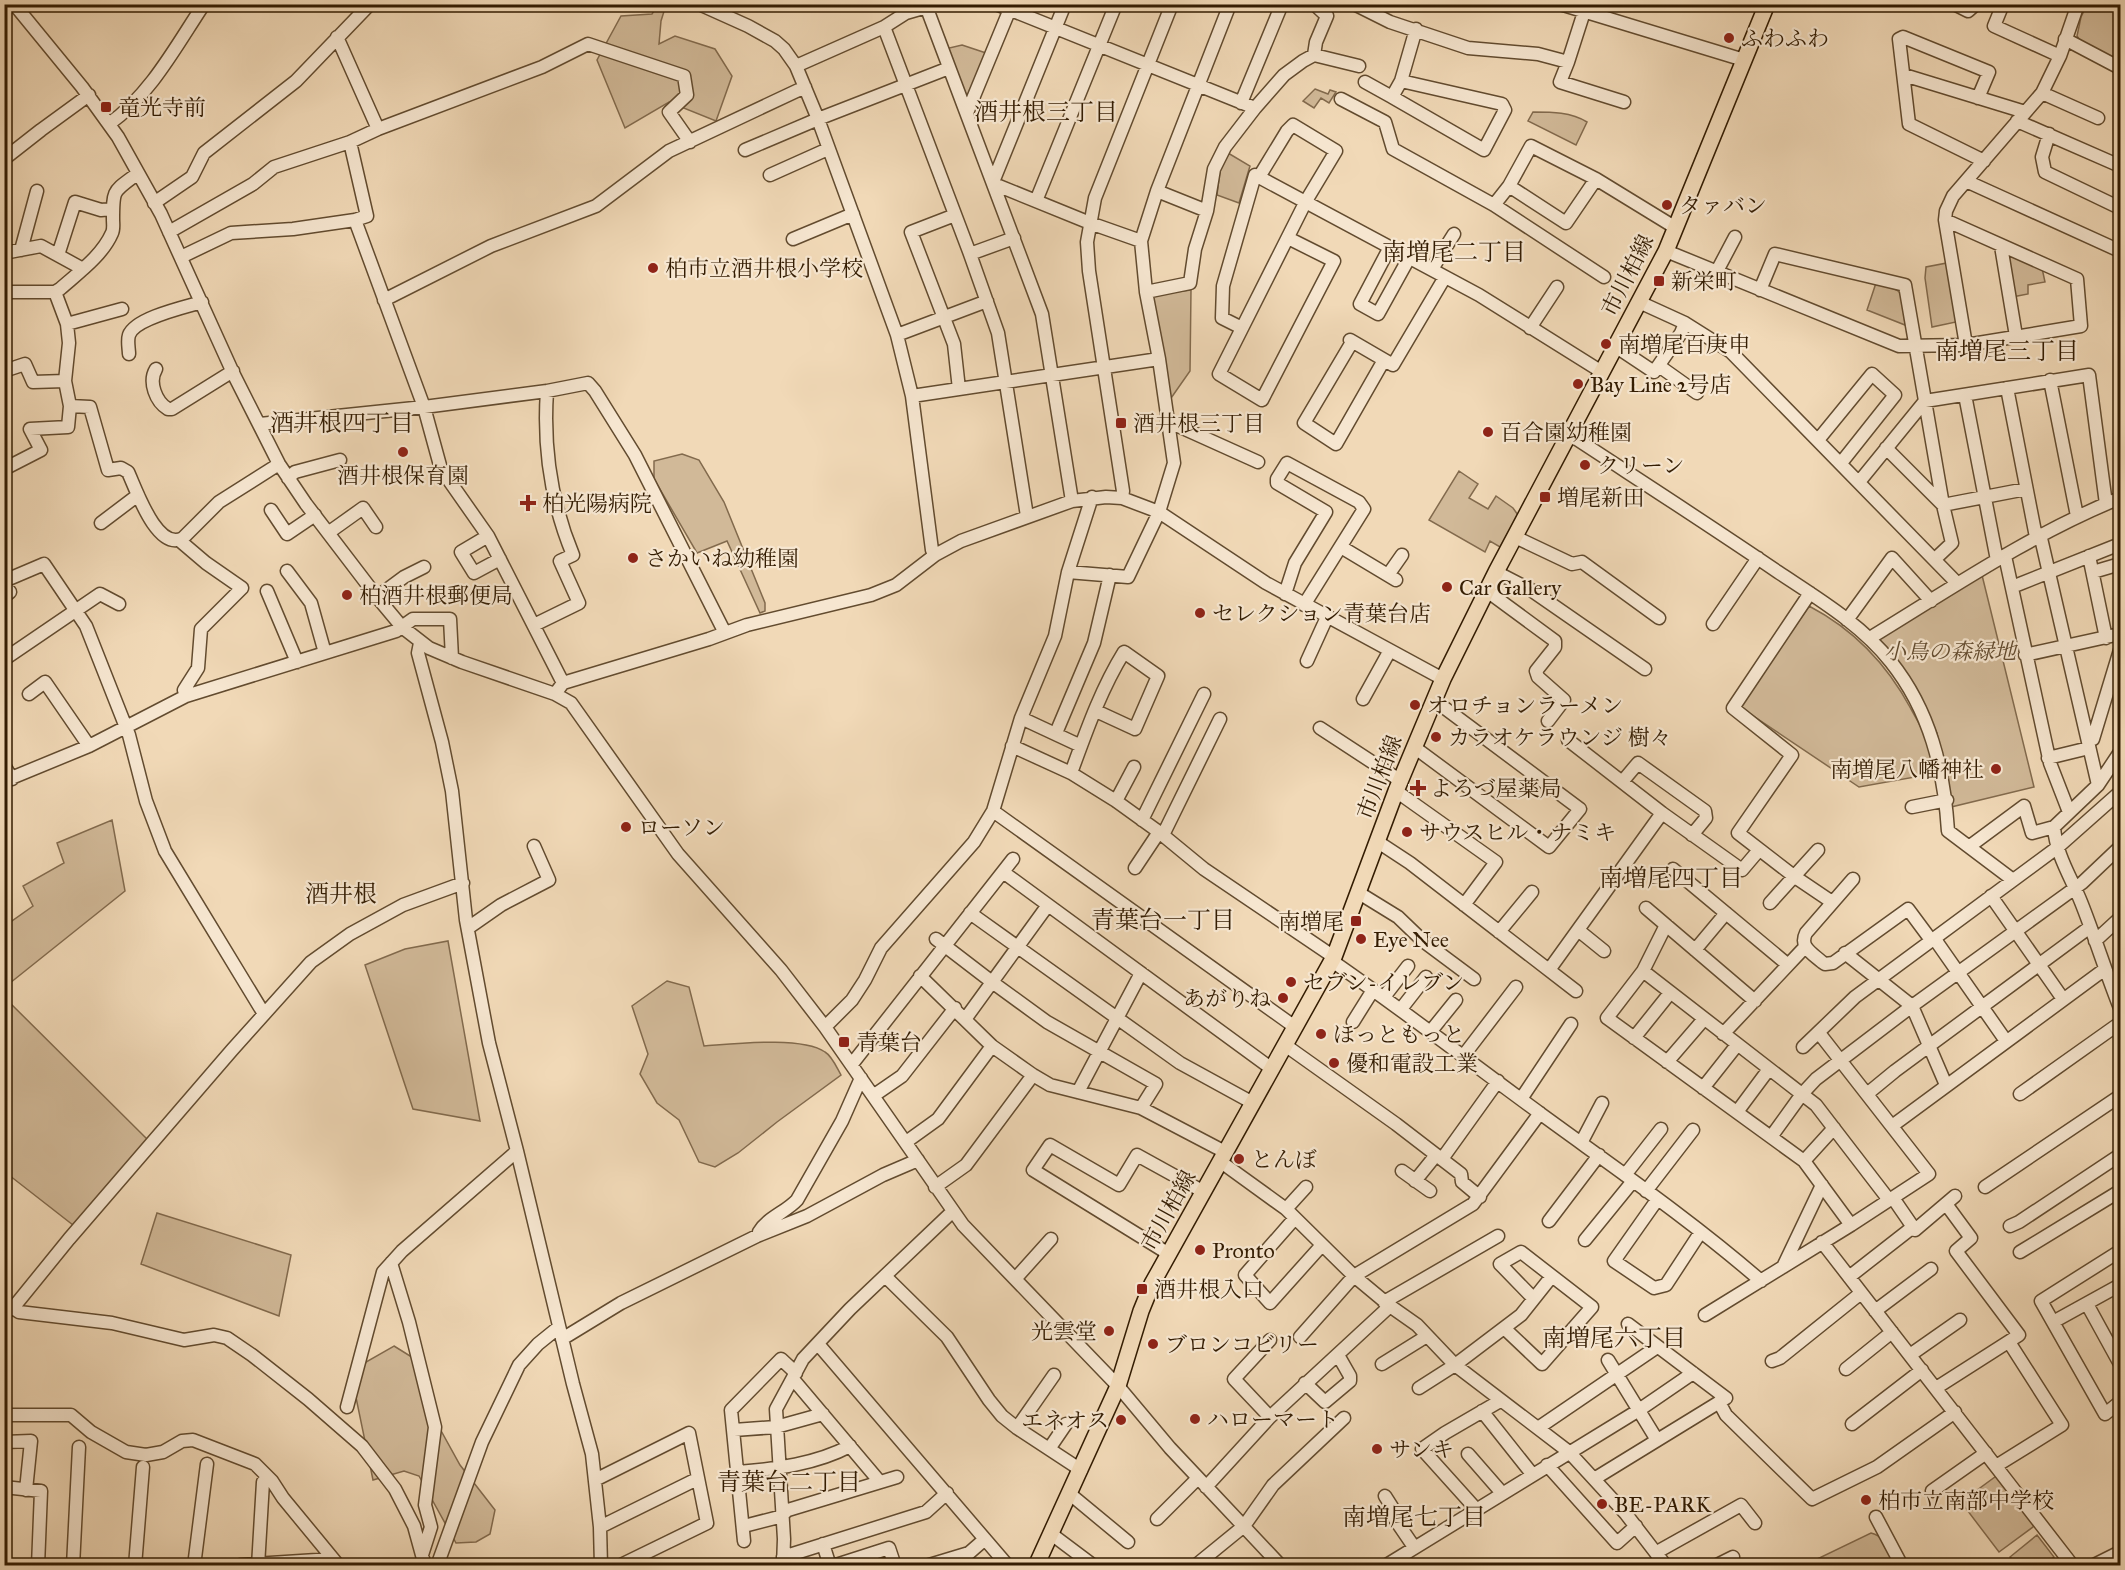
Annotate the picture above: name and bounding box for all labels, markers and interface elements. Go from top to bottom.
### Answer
place label: ふわふわ [1741,25,1829,52]
marker: ふわふわ [1722,31,1736,45]
place label: 竜光寺前 [118,94,206,121]
district label: 酒井根三丁目 [974,97,1118,127]
marker: 竜光寺前 [99,100,113,114]
place label: タァバン [1679,192,1767,219]
marker: タァバン [1660,198,1674,212]
street label: 市川柏線 [1595,230,1659,321]
district label: 南増尾二丁目 [1382,237,1526,267]
place label: 柏市立酒井根小学校 [665,255,863,282]
marker: 柏市立酒井根小学校 [646,261,660,275]
place label: 新栄町 [1671,268,1737,295]
marker: 新栄町 [1652,274,1666,288]
place label: 南増尾百庚申 [1618,331,1750,358]
district label: 南増尾三丁目 [1935,336,2079,366]
marker: 南増尾百庚申 [1599,337,1613,351]
place label: Bay Line 2号店 [1590,371,1732,398]
marker: Bay Line 2号店 [1571,377,1585,391]
district label: 酒井根四丁目 [270,408,414,438]
place label: 酒井根三丁目 [1133,410,1265,437]
marker: 酒井根三丁目 [1114,416,1128,430]
place label: 百合園幼稚園 [1500,419,1632,446]
marker: 百合園幼稚園 [1481,425,1495,439]
marker: 酒井根保育園 [396,445,410,459]
place label: クリーン [1597,452,1685,479]
marker: クリーン [1578,458,1592,472]
place label: 酒井根保育園 [337,462,469,489]
place label: 増尾新田 [1557,484,1645,511]
place label: 柏光陽病院 [542,490,652,517]
marker: 増尾新田 [1538,490,1552,504]
marker: 柏光陽病院 [519,494,537,512]
place label: さかいね幼稚園 [645,545,799,572]
marker: さかいね幼稚園 [626,551,640,565]
place label: Car Gallery [1459,574,1562,601]
marker: Car Gallery [1440,580,1454,594]
place label: 柏酒井根郵便局 [359,582,513,609]
marker: 柏酒井根郵便局 [340,588,354,602]
place label: セレクション青葉台店 [1212,600,1431,627]
marker: セレクション青葉台店 [1193,606,1207,620]
park label: 小鳥の森緑地 [1884,638,2018,665]
place label: オロチョンラーメン [1427,692,1623,719]
marker: オロチョンラーメン [1408,698,1422,712]
place label: カラオケラウンジ 樹々 [1448,724,1672,751]
marker: カラオケラウンジ 樹々 [1429,730,1443,744]
street label: 市川柏線 [1351,731,1408,823]
place label: 南増尾八幡神社 [1830,756,1984,783]
marker: 南増尾八幡神社 [1989,762,2003,776]
place label: よろづ屋薬局 [1430,775,1562,802]
marker: よろづ屋薬局 [1411,781,1425,795]
place label: ローソン [638,814,725,841]
place label: サウスヒル・ナミキ [1419,819,1616,846]
marker: ローソン [619,820,633,834]
marker: サウスヒル・ナミキ [1400,825,1414,839]
district label: 南増尾四丁目 [1599,863,1743,893]
district label: 酒井根 [305,879,377,909]
district label: 青葉台一丁目 [1091,905,1235,935]
place label: 南増尾 [1278,908,1344,935]
marker: 南増尾 [1349,914,1363,928]
place label: Eye Nee [1373,926,1449,953]
marker: Eye Nee [1354,932,1368,946]
place label: セブン-イレブン [1303,969,1464,996]
marker: セブン-イレブン [1284,975,1298,989]
place label: あがりね [1183,985,1271,1012]
marker: あがりね [1276,991,1290,1005]
place label: ほっともっと [1333,1021,1465,1048]
marker: ほっともっと [1314,1027,1328,1041]
place label: 青葉台 [856,1029,922,1056]
marker: 青葉台 [837,1035,851,1049]
place label: 優和電設工業 [1346,1050,1478,1077]
marker: 優和電設工業 [1327,1056,1341,1070]
place label: とんぼ [1251,1146,1317,1173]
marker: とんぼ [1232,1152,1246,1166]
street label: 市川柏線 [1135,1165,1202,1255]
place label: Pronto [1212,1237,1275,1264]
marker: Pronto [1193,1243,1207,1257]
place label: 酒井根入口 [1154,1276,1264,1303]
marker: 酒井根入口 [1135,1282,1149,1296]
place label: 光雲堂 [1031,1318,1097,1345]
district label: 南増尾六丁目 [1542,1323,1686,1353]
marker: 光雲堂 [1102,1324,1116,1338]
place label: ブロンコビリー [1165,1331,1319,1358]
marker: ブロンコビリー [1146,1337,1160,1351]
place label: ハローマート [1207,1406,1339,1433]
place label: エネオス [1021,1407,1109,1434]
marker: ハローマート [1188,1412,1202,1426]
marker: エネオス [1114,1413,1128,1427]
place label: サンキ [1389,1436,1454,1463]
marker: サンキ [1370,1442,1384,1456]
district label: 青葉台二丁目 [717,1467,861,1497]
place label: 柏市立南部中学校 [1878,1487,2054,1514]
place label: BE-PARK [1614,1491,1712,1518]
marker: 柏市立南部中学校 [1859,1493,1873,1507]
marker: BE-PARK [1595,1497,1609,1511]
district label: 南増尾七丁目 [1342,1502,1486,1532]

